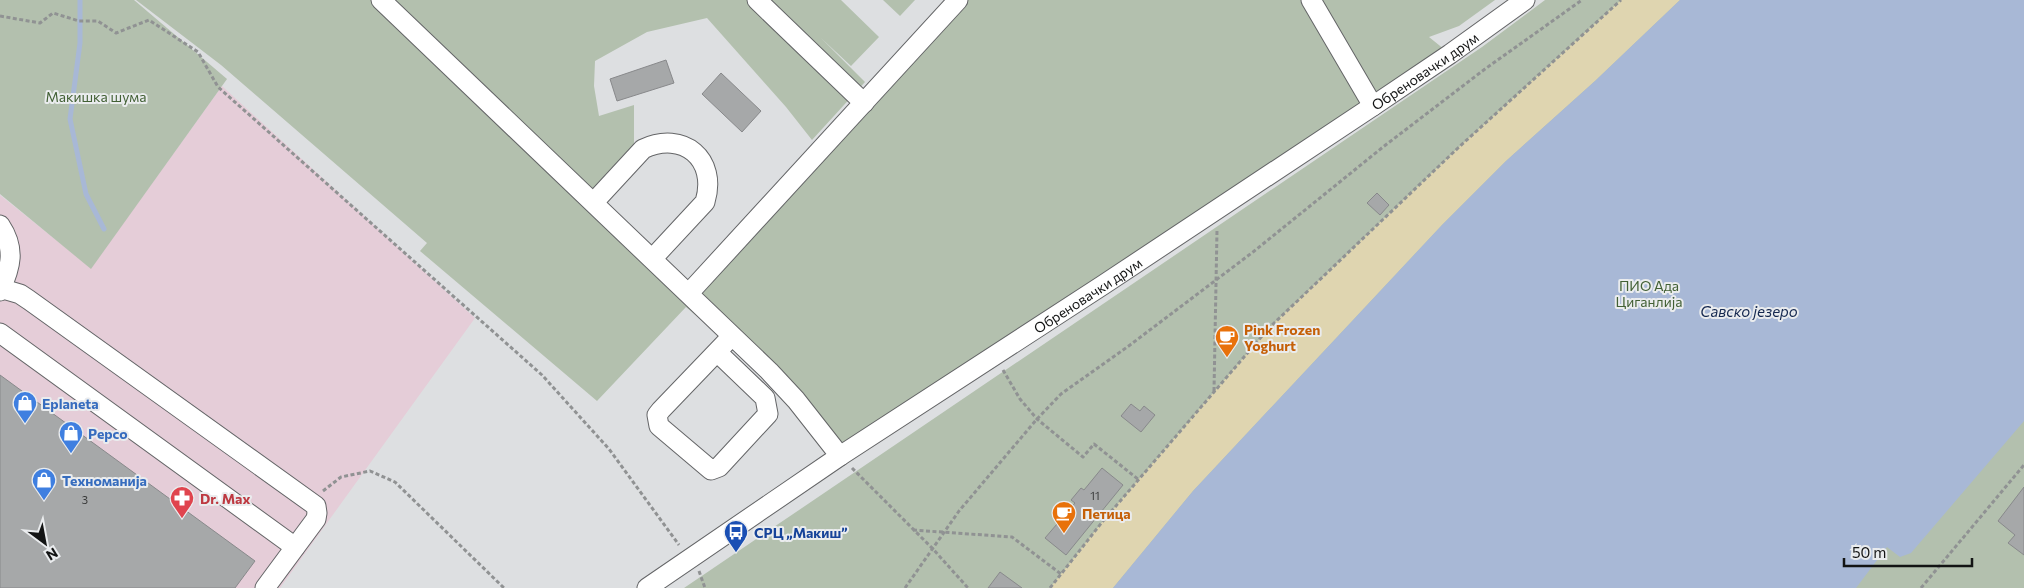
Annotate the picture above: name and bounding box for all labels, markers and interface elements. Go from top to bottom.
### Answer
street label: Обреновачки друм [1368,28,1481,113]
park label: Макишка шума [45,88,147,105]
street label: Обреновачки друм [1030,253,1145,336]
park label: ПИО Ада Циганлија [1615,277,1683,310]
water label: Савско језеро [1700,302,1798,320]
place label: Pink Frozen Yoghurt [1244,321,1320,354]
cafe icon: Pink Frozen Yoghurt [1214,324,1240,358]
shop icon: Eplaneta [12,390,38,424]
place label: Eplaneta [42,395,99,412]
shop icon: Pepco [58,420,84,454]
place label: Pepco [88,425,128,442]
shop icon: Техноманија [31,467,57,501]
place label: Техноманија [62,472,147,489]
pharmacy icon: Dr. Max [169,485,195,519]
house number: 11 [1090,489,1100,502]
place label: Dr. Max [200,490,250,507]
house number: 3 [82,493,88,506]
cafe icon: Петица [1051,500,1077,534]
place label: Петица [1082,505,1131,522]
north arrow [20,518,70,568]
bus stop icon: СРЦ „Макиш” [723,519,749,553]
place label: СРЦ „Макиш” [754,524,848,541]
scale bar [1844,536,1972,568]
text: 50 m [1852,543,1886,561]
text: N [43,544,61,564]

